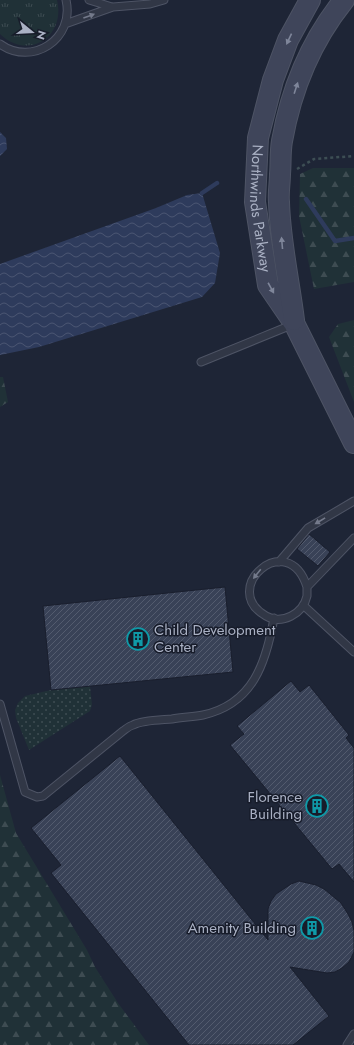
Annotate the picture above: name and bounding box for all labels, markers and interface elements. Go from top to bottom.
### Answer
north arrow [12,12,52,52]
one-way arrow [83,12,95,18]
text: N [33,28,50,42]
one-way arrow [286,34,292,45]
one-way arrow [293,82,299,94]
street label: Northwinds Parkway [244,144,277,274]
one-way arrow [279,237,286,250]
one-way arrow [268,282,275,294]
one-way arrow [314,517,326,524]
one-way arrow [252,568,261,579]
place label: Child Development Center [154,619,276,658]
building icon: Child Development Center [125,626,151,652]
place label: Florence Building [247,786,302,825]
building icon: Florence Building [304,793,330,819]
building icon: Amenity Building [299,915,325,941]
place label: Amenity Building [188,917,296,939]

